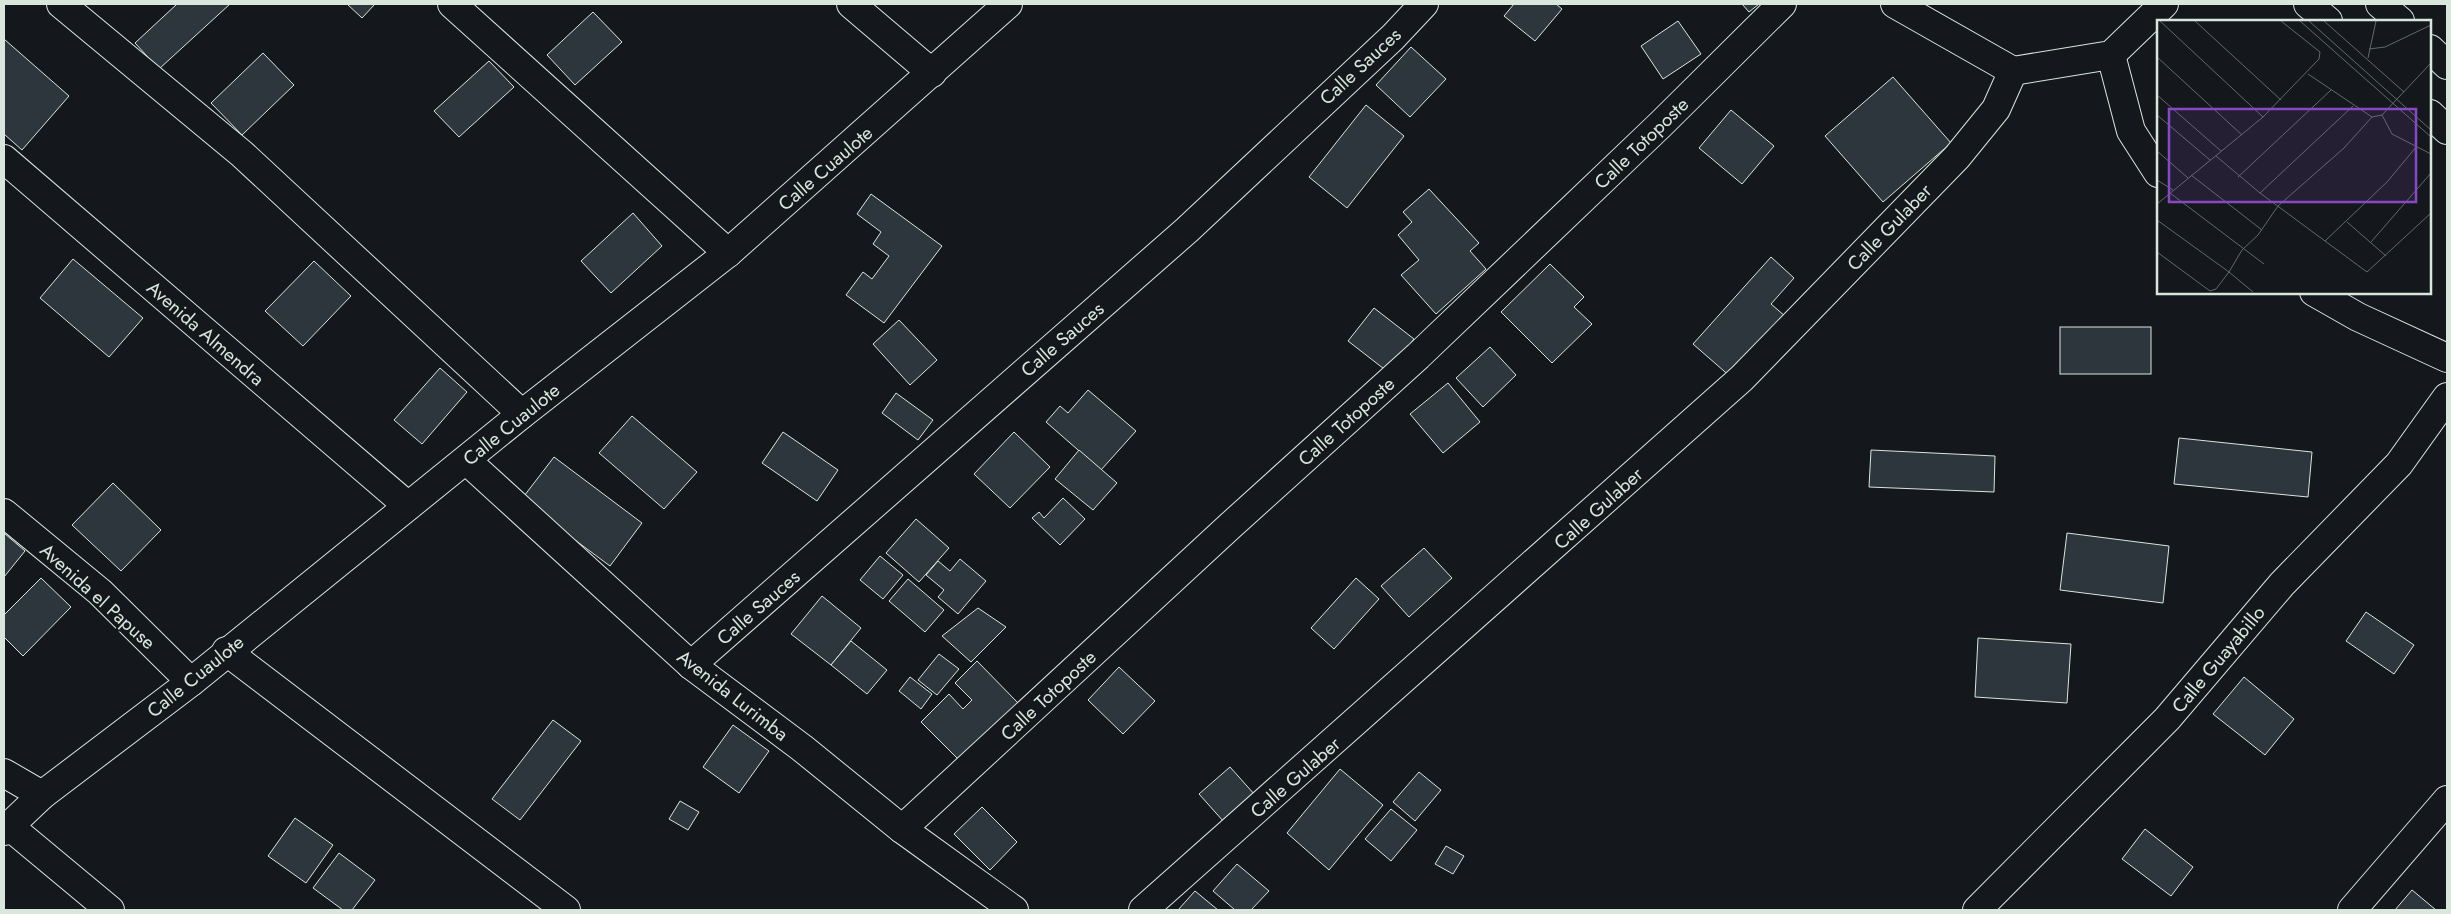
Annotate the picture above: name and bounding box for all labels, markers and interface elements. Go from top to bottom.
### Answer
inset map [2157,20,2431,294]
street label: Calle Sauces [1314,21,1407,111]
street label: Calle Totoposte [1588,91,1695,195]
street label: Calle Cuaulote [772,119,879,217]
street label: Calle Gulaber [1841,177,1938,277]
street label: Avenida Almendra [141,275,270,392]
street label: Calle Sauces [1015,295,1110,383]
street label: Calle Totoposte [1292,370,1401,472]
street label: Calle Cuaulote [457,377,566,472]
street label: Calle Gulaber [1548,461,1649,556]
street label: Avenida el Papuse [34,537,162,656]
street label: Calle Sauces [711,563,806,651]
street label: Calle Guayabillo [2165,600,2271,719]
street label: Calle Cuaulote [141,629,250,724]
street label: Avenida Lurimba [671,643,794,747]
street label: Calle Totoposte [995,644,1102,747]
street label: Calle Gulaber [1244,730,1347,824]

